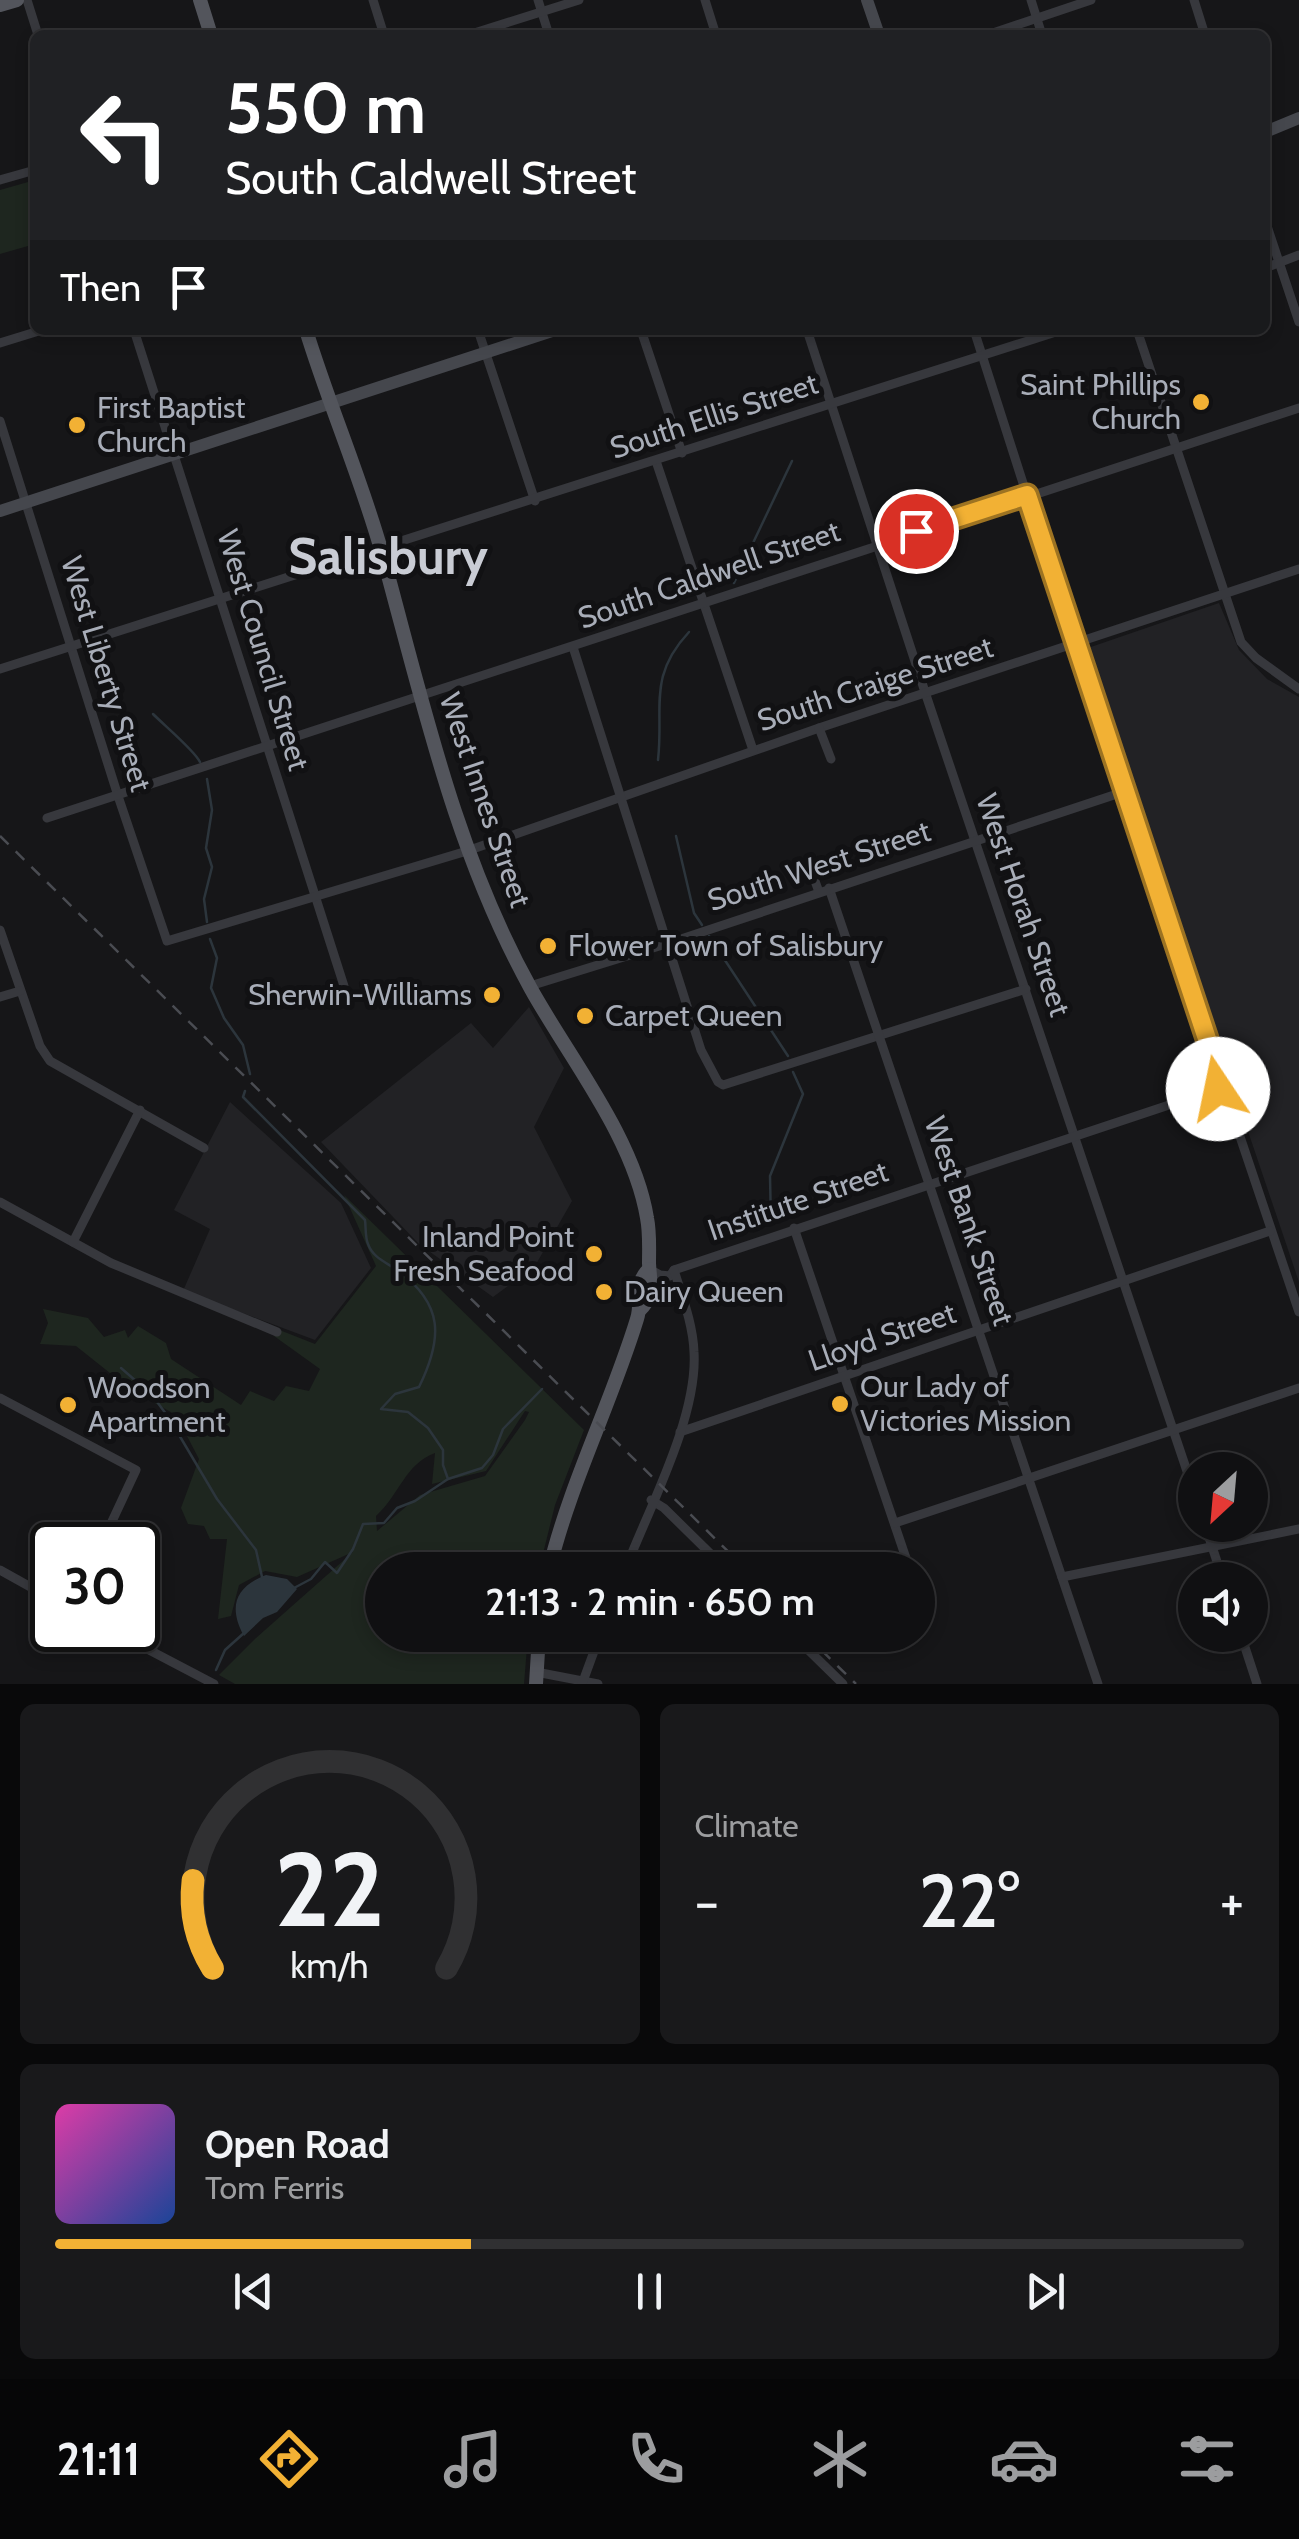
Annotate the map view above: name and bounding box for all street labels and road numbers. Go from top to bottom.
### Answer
street label: South Ellis Street [605,365,822,467]
street label: South Caldwell Street [573,512,845,637]
street label: West Council Street [209,525,318,775]
street label: West Liberty Street [53,552,160,796]
street label: South Craige Street [752,628,997,739]
street label: West Innes Street [431,688,539,912]
street label: West Horah Street [968,789,1079,1021]
street label: South West Street [703,812,935,919]
street label: West Bank Street [916,1112,1022,1330]
street label: Institute Street [703,1152,893,1249]
street label: Lloyd Street [803,1294,960,1379]

